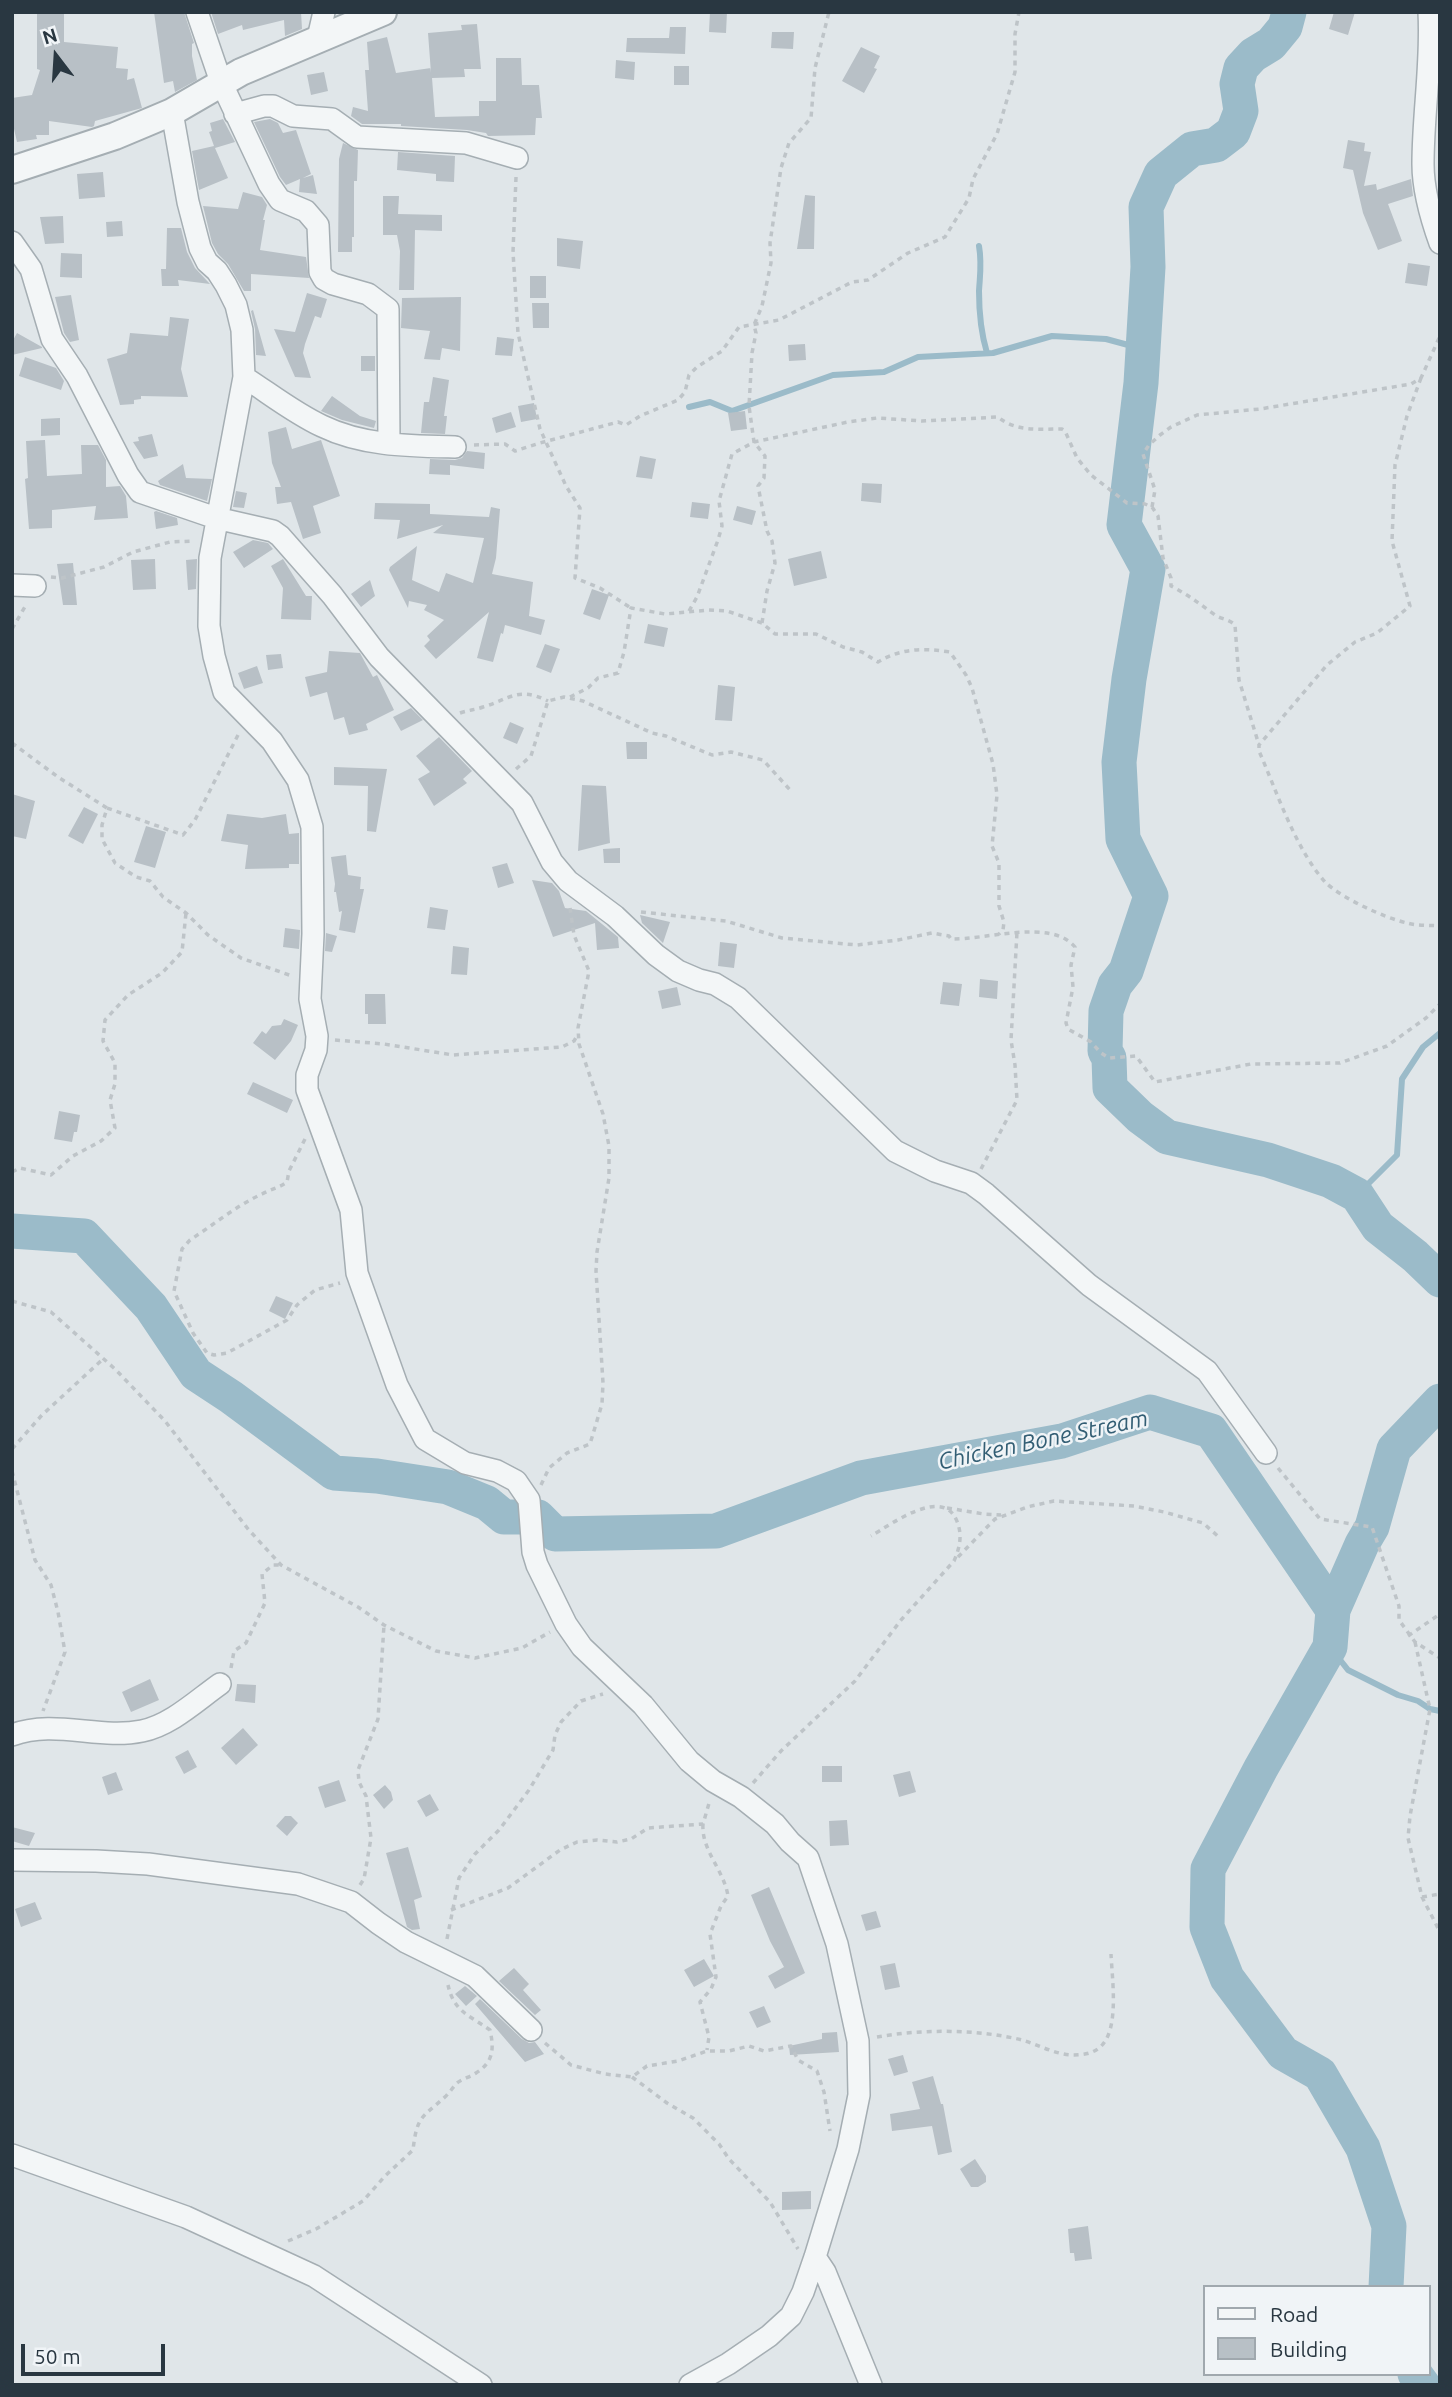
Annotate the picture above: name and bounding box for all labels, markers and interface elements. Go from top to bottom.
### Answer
north arrow [21,21,91,91]
text: N [40,23,60,49]
water label: Chicken Bone Stream [936,1404,1150,1476]
legend [1204,2285,1431,2376]
text: Road [1270,2302,1318,2326]
scale bar [24,2330,168,2374]
text: Building [1270,2337,1347,2361]
text: 50 m [34,2344,81,2368]

